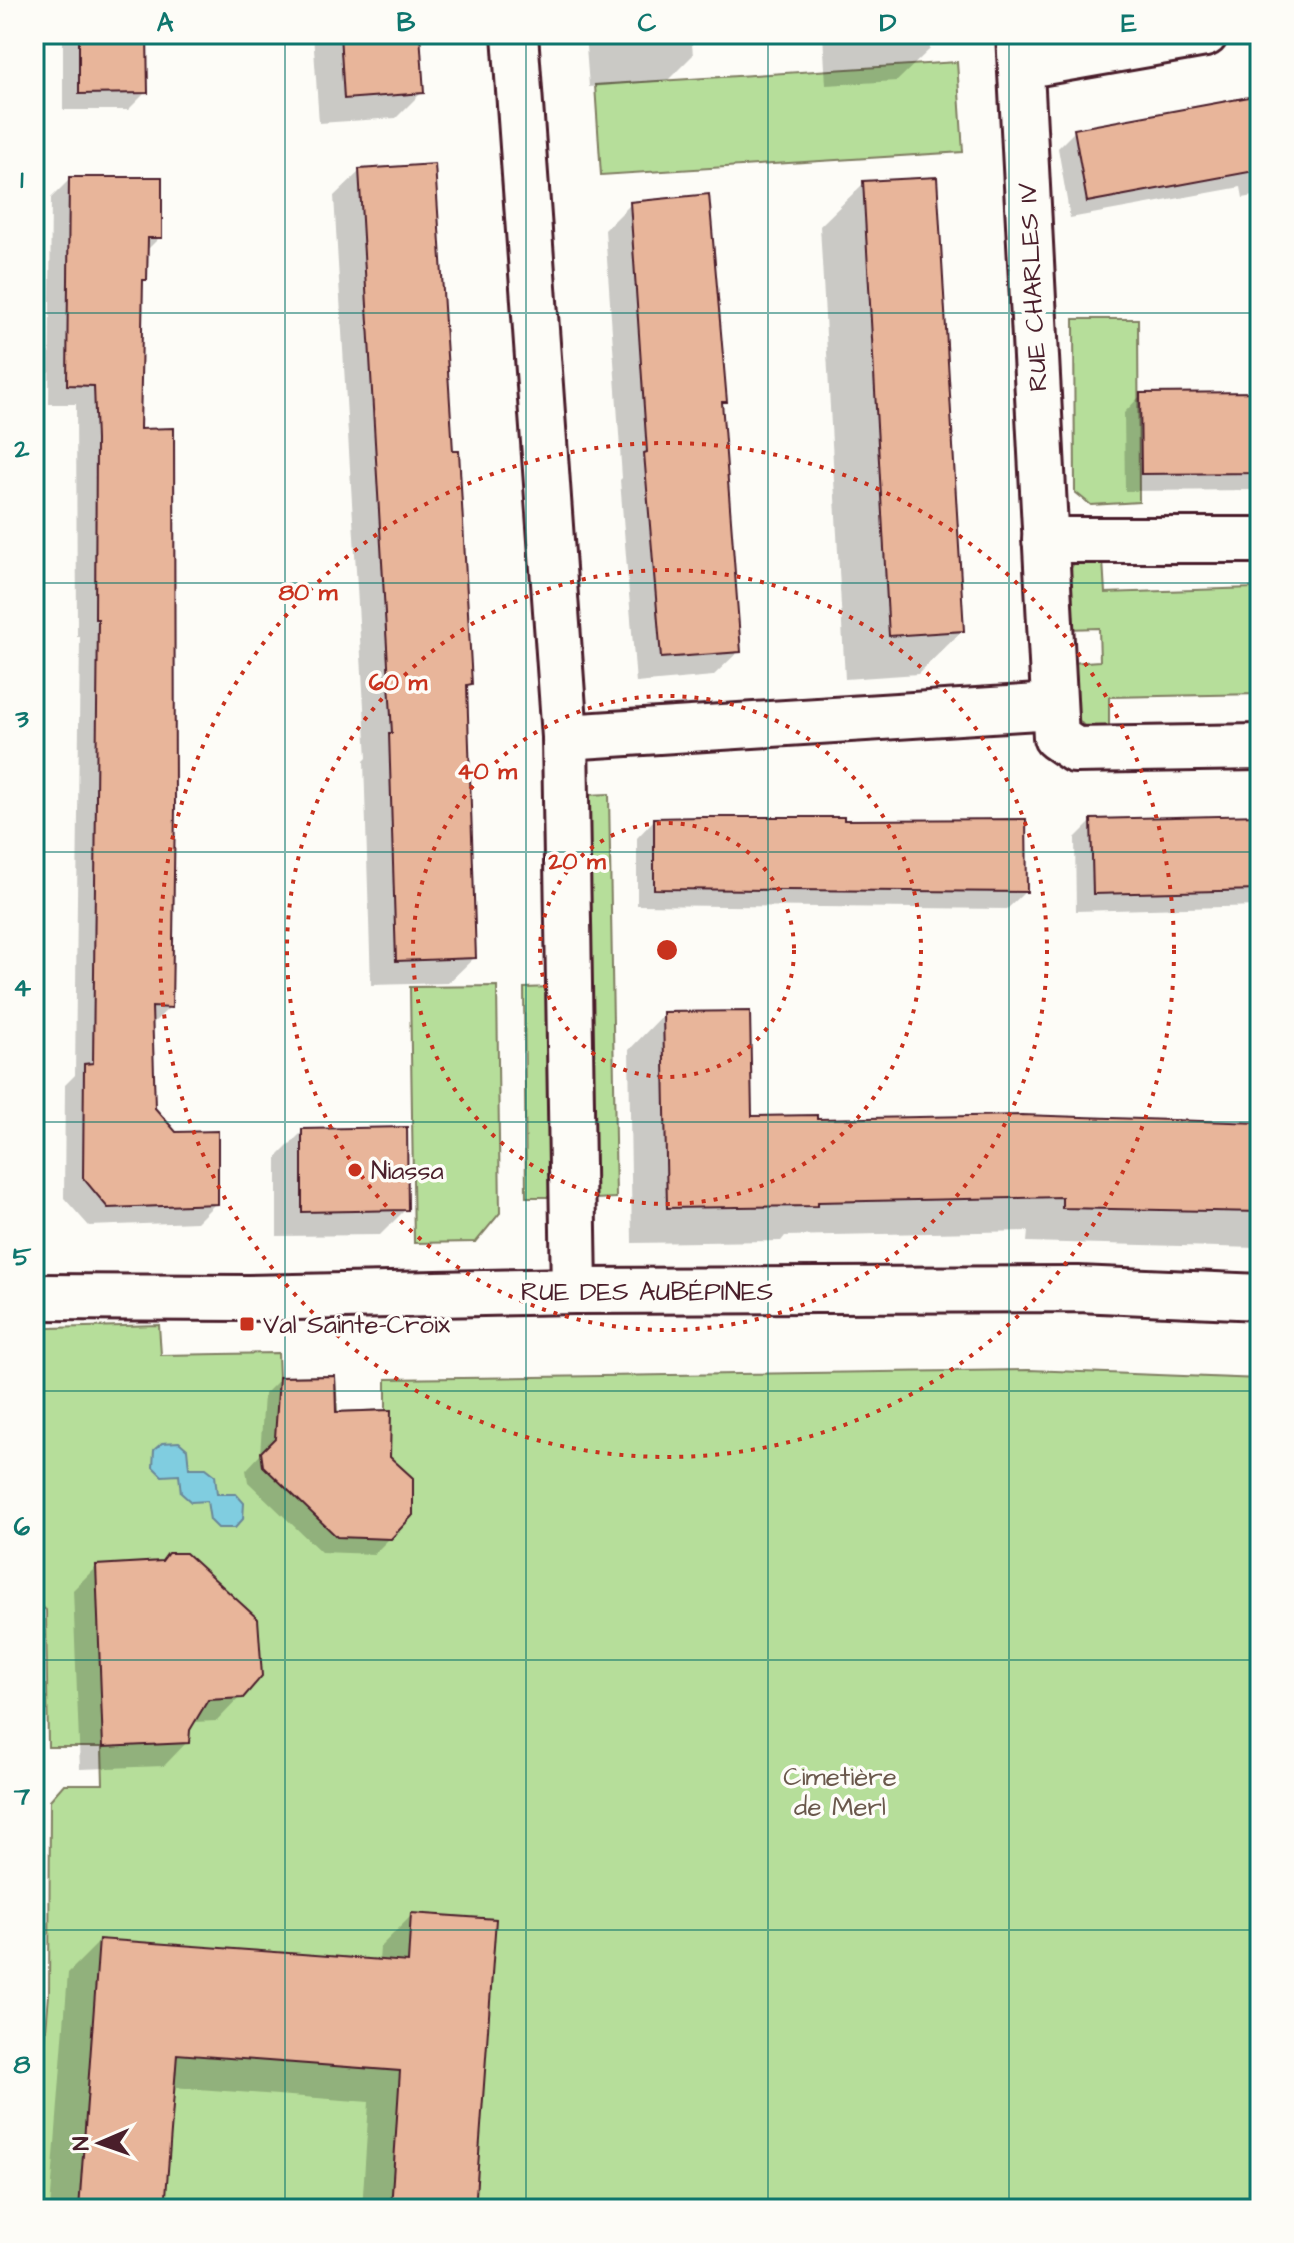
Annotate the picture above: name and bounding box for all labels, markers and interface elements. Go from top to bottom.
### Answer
text: A [157,5,174,41]
text: B [397,5,416,41]
text: C [638,5,657,41]
text: D [880,5,897,41]
text: E [1121,5,1137,41]
text: 1 [20,162,24,198]
street label: RUE CHARLES IV [1010,182,1056,392]
text: 2 [14,431,30,467]
text: 80 m [279,576,338,610]
text: 60 m [369,666,428,700]
text: 3 [14,701,29,737]
text: 40 m [457,755,517,789]
text: 20 m [547,845,606,879]
centre of rings [653,936,681,964]
text: 4 [13,970,31,1006]
place label: Niassa [371,1153,444,1189]
marker: Niassa [346,1161,364,1179]
text: 5 [13,1239,32,1275]
street label: RUE DES AUBÉPINES [521,1274,773,1310]
place label: Val Sainte-Croix [263,1307,451,1343]
marker: Val Sainte-Croix [238,1315,256,1333]
text: 6 [14,1509,31,1545]
park label: Cimetière de Merl [783,1759,897,1825]
text: 7 [13,1778,30,1814]
text: 8 [14,2047,31,2083]
north arrow [60,2103,140,2183]
text: N [66,2136,97,2151]

